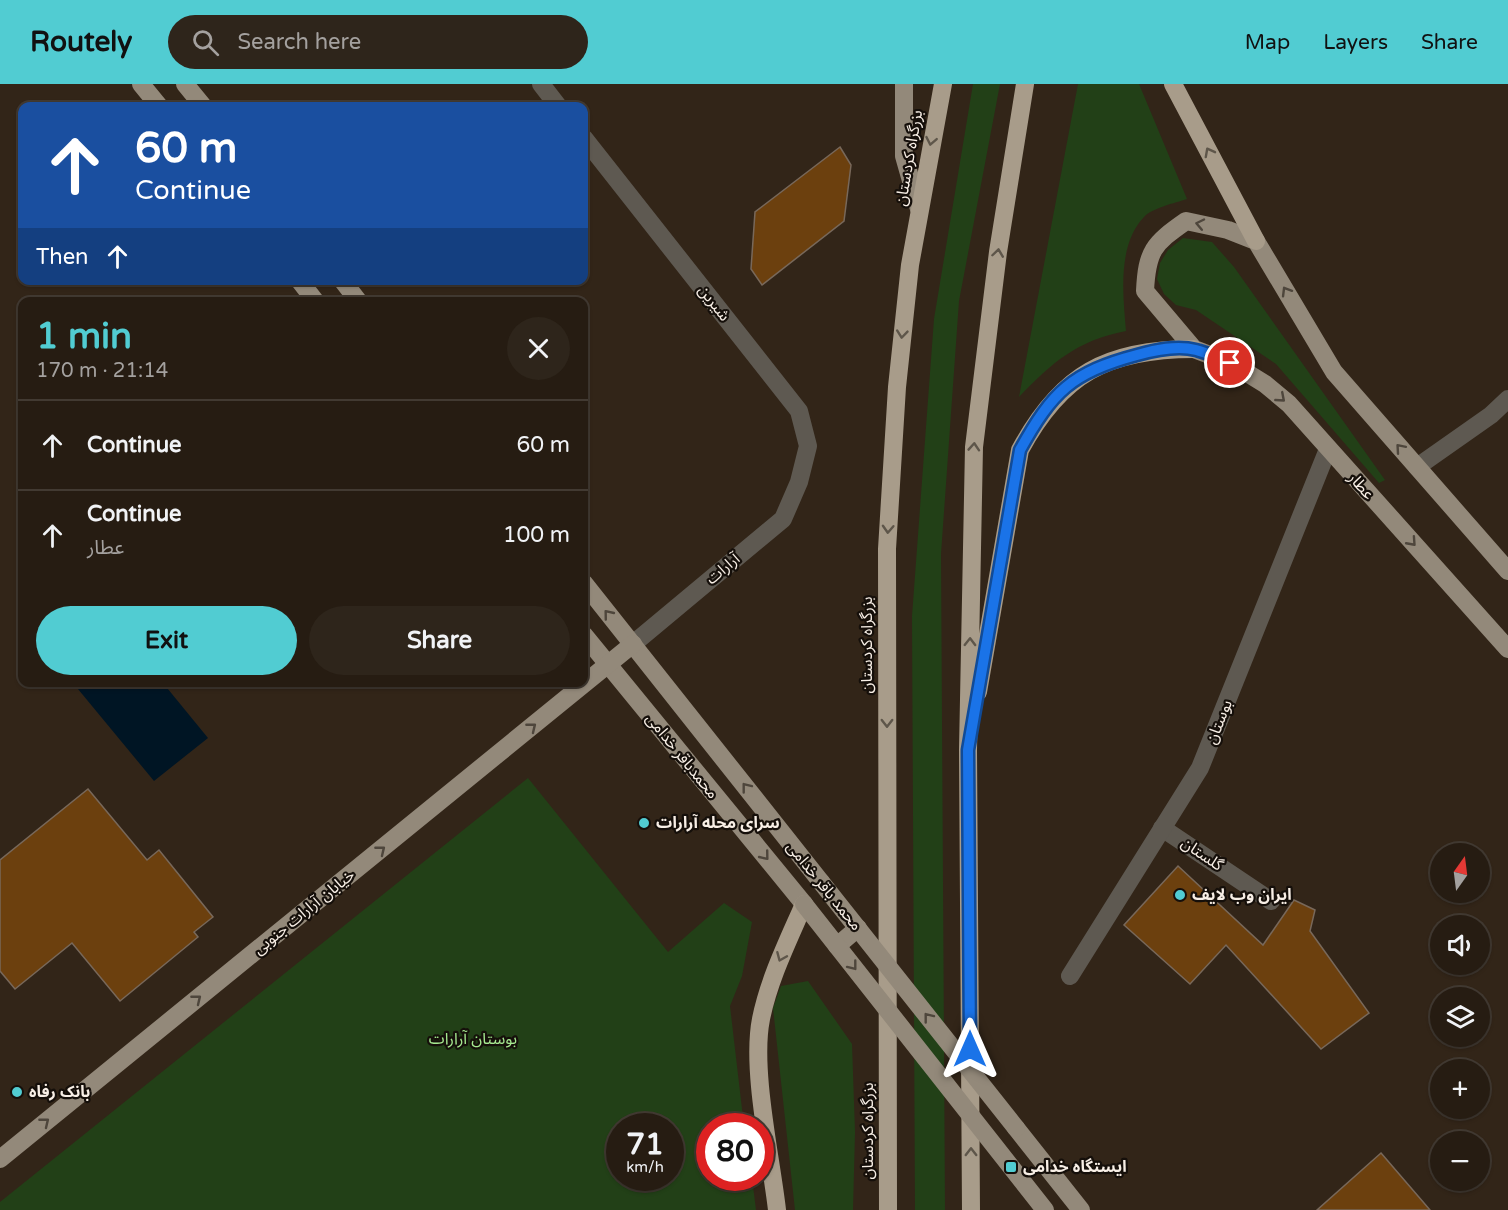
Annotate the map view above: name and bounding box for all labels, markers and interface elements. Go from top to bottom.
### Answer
search box [168,15,588,69]
text: Routely [30,25,132,59]
icon: search [189,26,222,59]
text: Search here [237,29,361,55]
text: Map [1245,30,1290,55]
text: Layers [1323,30,1388,55]
text: Share [1421,30,1478,55]
street label: بزرگراه کردستان [891,108,927,208]
text: 60 m [135,123,237,174]
icon: ahead [36,126,114,204]
one-way arrow [925,136,938,146]
one-way arrow [1205,148,1216,159]
text: Continue [135,174,251,207]
one-way arrow [1196,218,1206,231]
icon: ahead [101,240,134,273]
text: Then [36,244,89,270]
one-way arrow [991,248,1003,258]
street label: شیرین [694,281,734,325]
one-way arrow [1282,287,1293,297]
text: 1 min [36,315,132,358]
button: close [507,317,570,380]
one-way arrow [897,330,909,339]
pin [1204,337,1255,388]
icon: arrive [1213,346,1246,379]
text: 170 m · 21:14 [36,359,168,383]
one-way arrow [1274,391,1285,402]
icon: ahead [36,429,69,462]
text: Continue [87,432,182,458]
text: 60 m [516,432,570,458]
one-way arrow [968,442,981,451]
one-way arrow [1397,444,1408,455]
street label: عطار [1343,467,1378,504]
text: Continue [87,501,182,527]
icon: ahead [36,519,69,552]
text: 100 m [503,522,570,548]
one-way arrow [882,524,895,533]
text: عطار [87,536,124,560]
one-way arrow [1405,536,1416,546]
street label: آرارات [702,548,745,589]
street label: بزرگراه کردستان [857,596,877,694]
button: Exit [36,606,297,675]
button: Share [309,606,570,675]
one-way arrow [605,609,616,620]
one-way arrow [964,637,976,646]
street label: بوستان [1201,697,1237,747]
street label: محمدباقر خدامی [641,709,723,803]
one-way arrow [881,719,893,728]
one-way arrow [525,723,536,734]
one-way arrow [742,783,753,794]
place label: سرای محله آرارات [656,813,780,833]
marker: سرای محله آرارات [637,816,651,830]
street label: گلستان [1177,833,1227,876]
street label: محمد باقر خدامی [782,837,866,935]
north arrow [1430,843,1490,903]
map controls [1430,843,1490,1191]
one-way arrow [374,846,385,857]
one-way arrow [758,849,769,860]
street label: خیابان آرارات جنوبی [249,865,359,959]
place label: ایران وب لایف [1192,885,1292,905]
marker: ایران وب لایف [1173,888,1187,902]
button: sound [1430,915,1490,975]
one-way arrow [776,951,788,962]
one-way arrow [846,959,857,970]
button: layers [1430,987,1490,1047]
one-way arrow [190,995,201,1006]
one-way arrow [924,1012,935,1023]
position arrow [938,1017,1002,1081]
park label: بوستان آرارات [429,1029,517,1049]
button: + [1430,1059,1490,1119]
place label: بانک رفاه [29,1082,90,1102]
street label: بزرگراه کردستان [858,1082,878,1180]
marker: بانک رفاه [10,1085,24,1099]
speed limit sign: 80 [696,1113,774,1191]
one-way arrow [39,1118,50,1129]
text: 71 [626,1126,664,1163]
button: − [1430,1131,1490,1191]
one-way arrow [965,1147,977,1156]
place label: ایستگاه خدامی [1023,1157,1127,1177]
text: km/h [626,1158,664,1176]
marker: ایستگاه خدامی [1004,1160,1018,1174]

